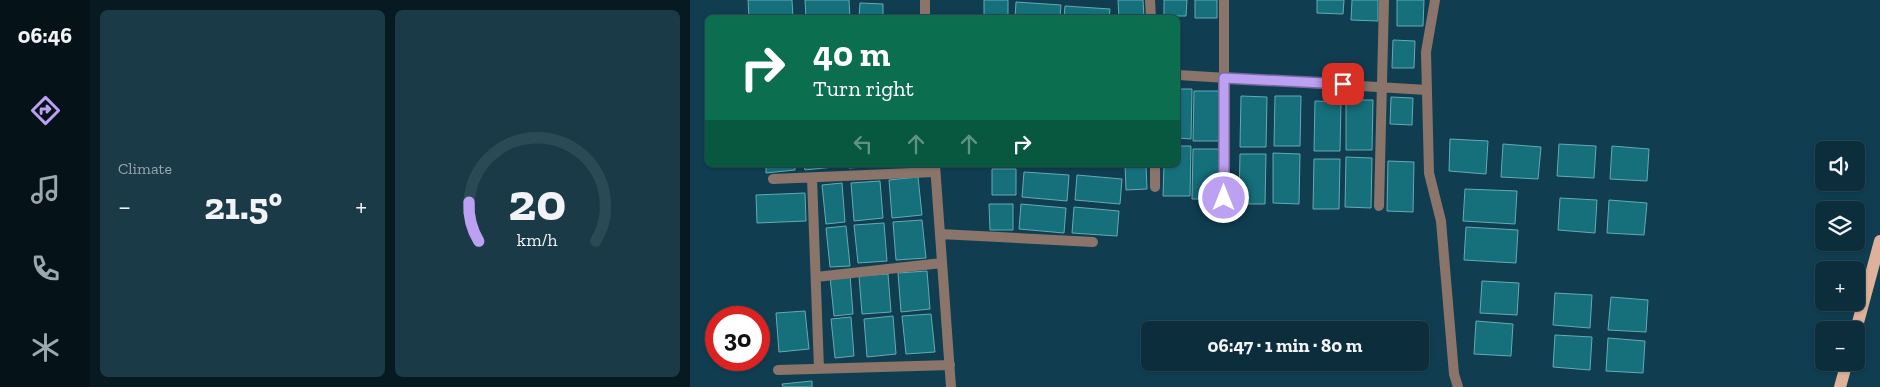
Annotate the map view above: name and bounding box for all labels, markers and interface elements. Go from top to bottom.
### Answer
text: 06:46 [18,22,72,49]
text: 40 m [813,33,890,75]
icon: right [730,35,795,100]
pin [1322,63,1364,105]
icon: arrive [1329,70,1357,98]
text: Turn right [813,75,914,102]
icon: directions [28,93,63,128]
icon: left [849,130,877,158]
icon: ahead [902,130,930,158]
icon: ahead [955,130,983,158]
icon: right [1008,130,1036,158]
map controls [1815,141,1865,371]
button: sound [1815,141,1865,191]
text: Climate [118,159,172,178]
text: 20 [509,171,566,233]
position arrow [1197,171,1249,223]
icon: music [28,172,63,207]
text: 21.5° [204,183,282,229]
text: − [118,190,131,223]
text: + [355,190,367,223]
button: layers [1815,201,1865,251]
text: km/h [517,229,558,251]
icon: phone [28,251,63,286]
button: + [1815,261,1865,311]
speed limit sign: 30 [705,306,770,371]
button: − [1815,321,1865,371]
icon: climate [28,330,63,365]
text: 06:47 · 1 min · 80 m [1208,334,1362,357]

